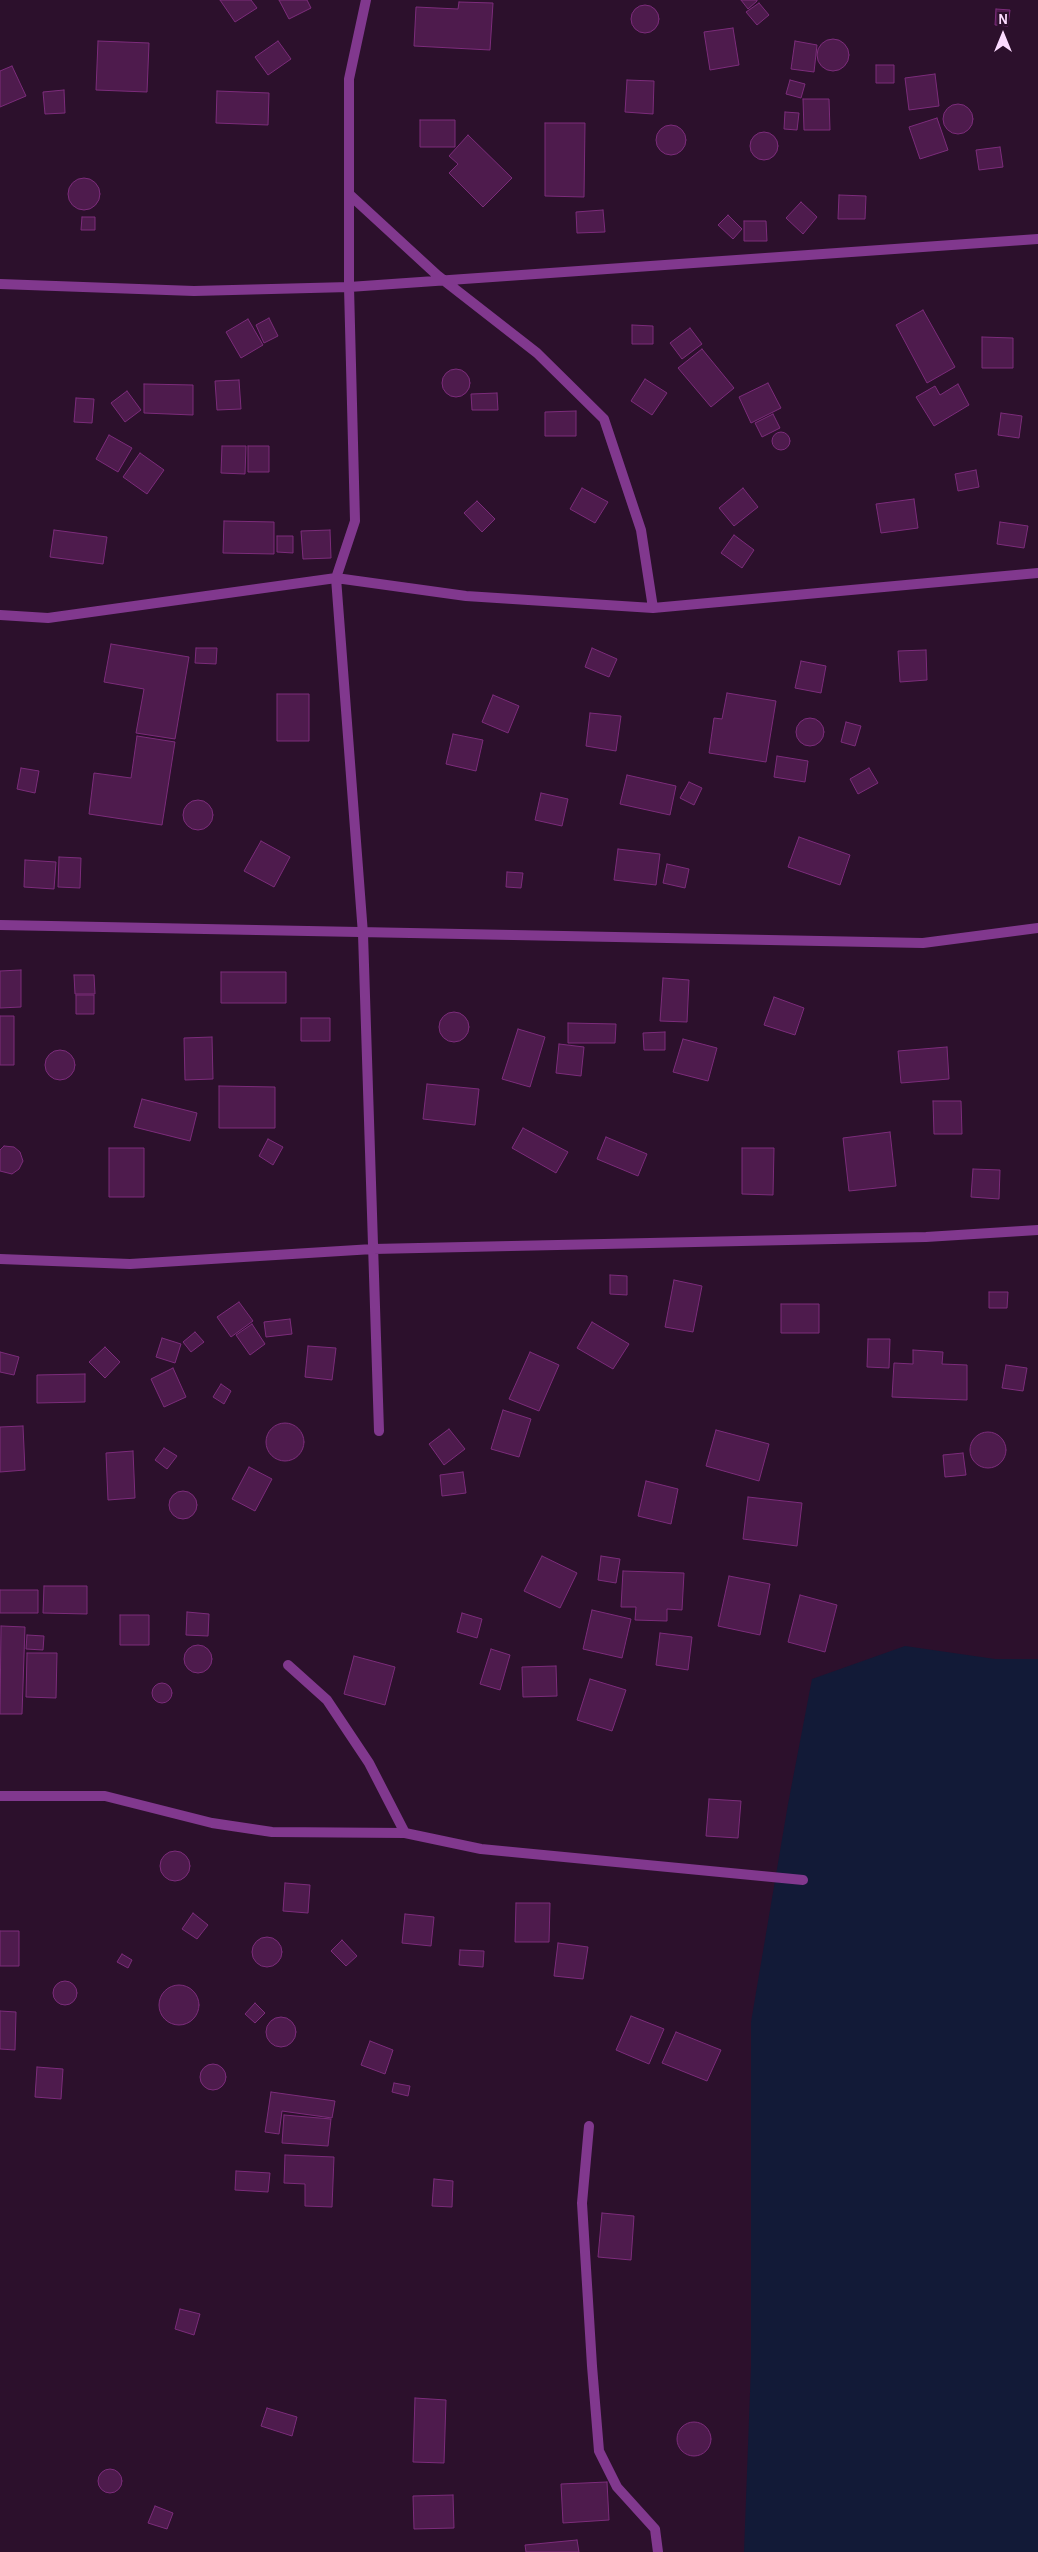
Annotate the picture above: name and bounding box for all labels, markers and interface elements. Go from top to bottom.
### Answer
north arrow [978,10,1028,60]
text: N [998,13,1008,27]

